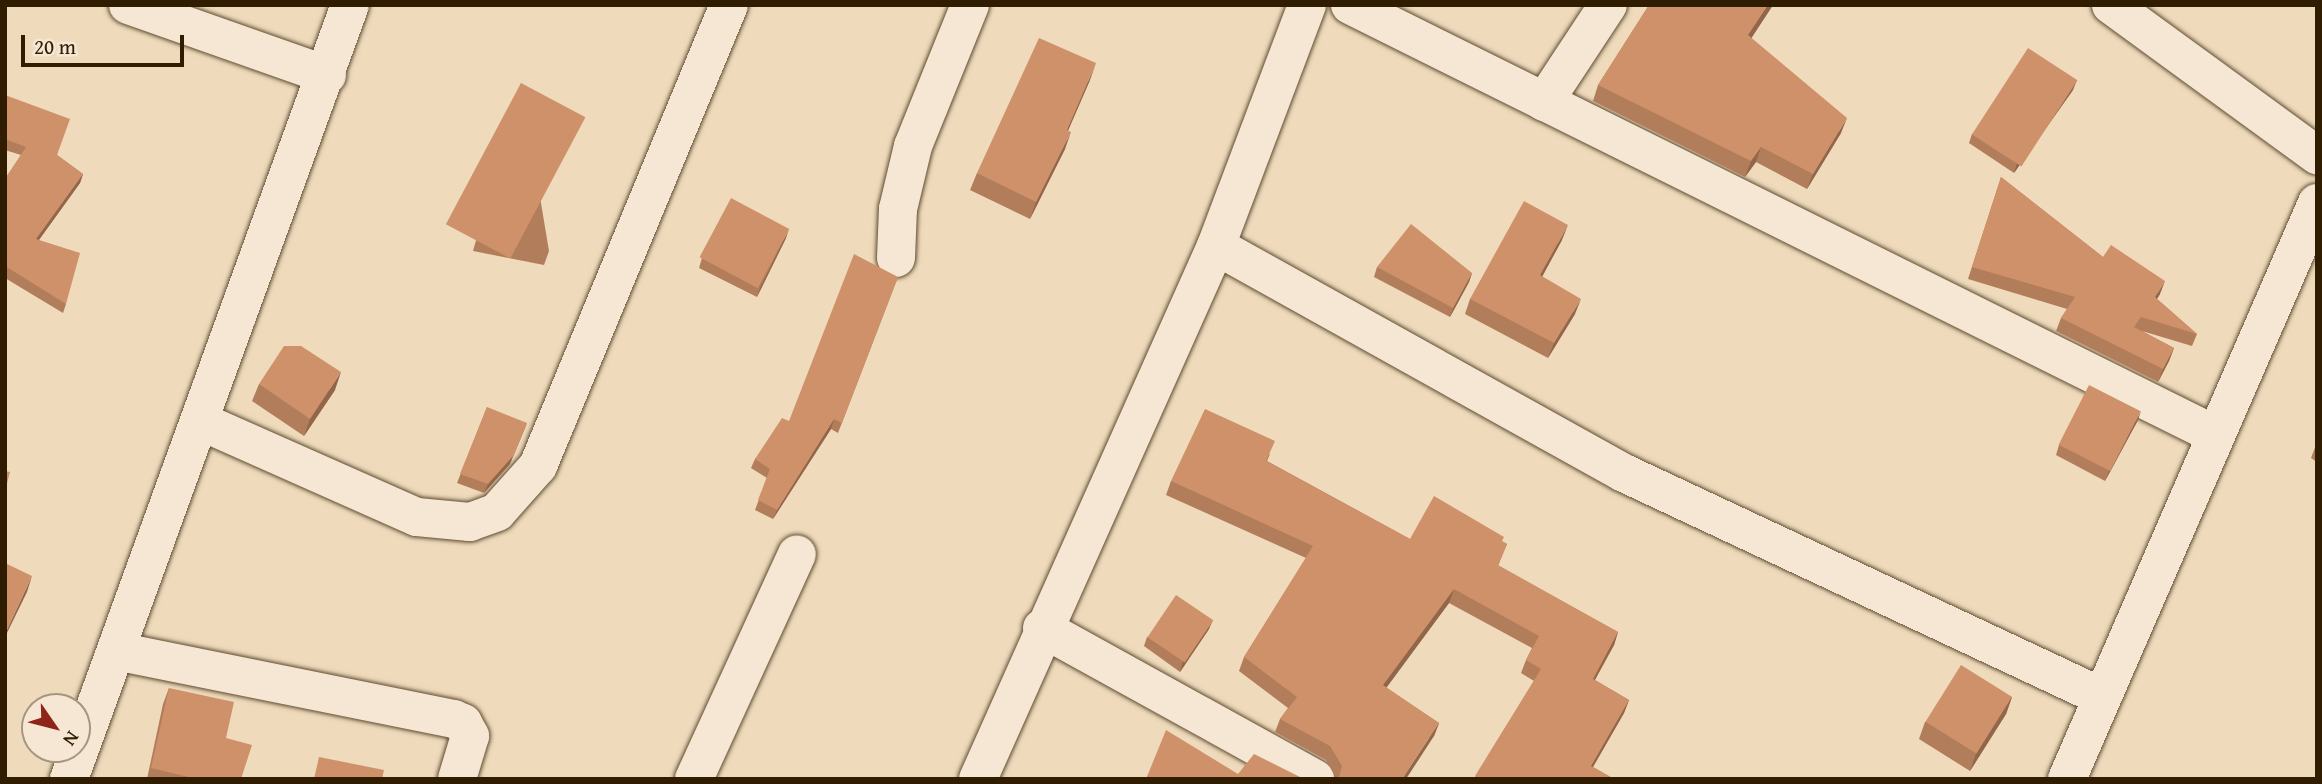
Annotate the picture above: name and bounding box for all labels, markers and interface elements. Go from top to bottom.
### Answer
scale bar [24,21,187,65]
text: 20 m [34,31,76,62]
north arrow [21,693,91,763]
text: N [56,726,87,752]

